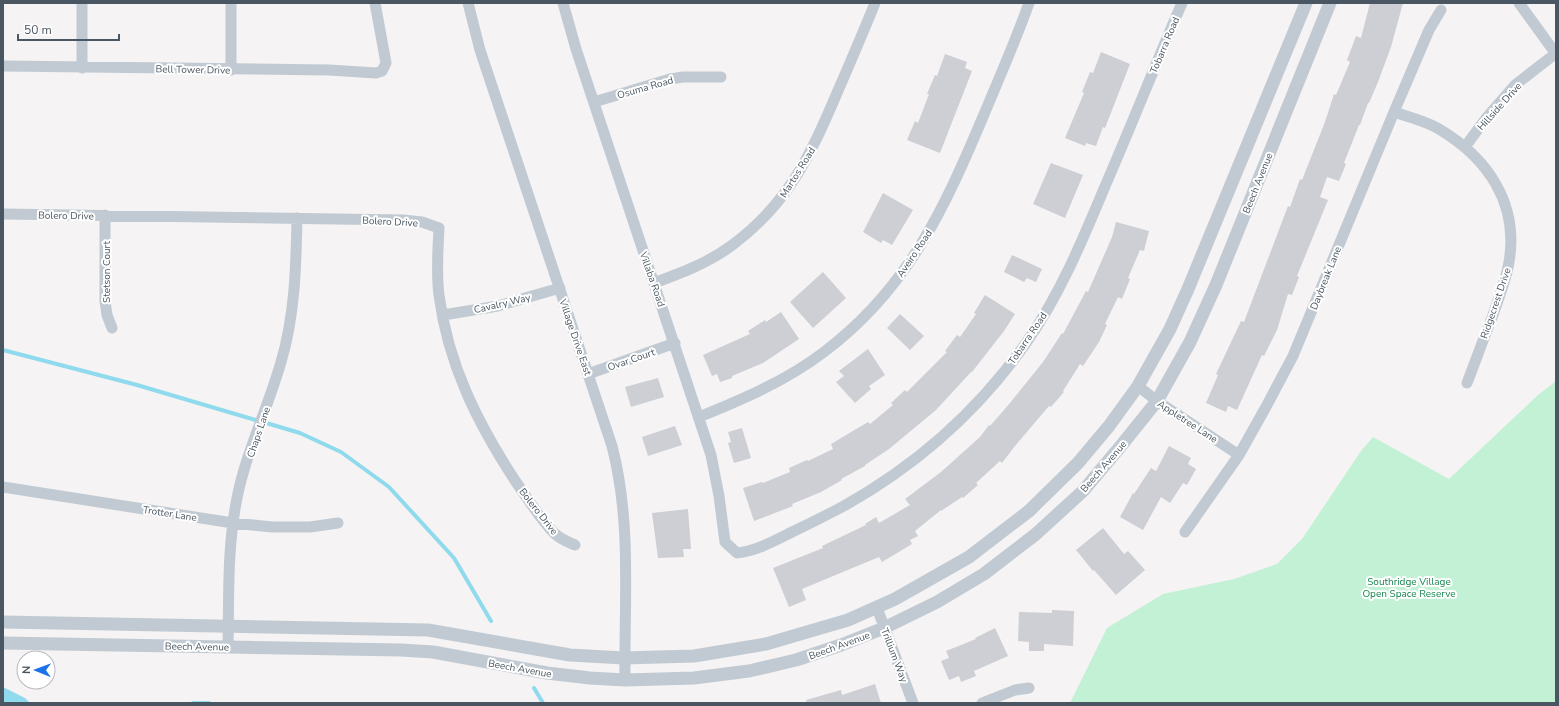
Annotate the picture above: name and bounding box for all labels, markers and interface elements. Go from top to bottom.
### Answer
street label: Tobarra Road [1147,15,1183,76]
scale bar [18,16,119,42]
text: 50 m [24,22,52,38]
street label: Bell Tower Drive [155,62,231,78]
street label: Osuma Road [616,73,675,103]
street label: Hillside Drive [1474,80,1525,134]
street label: Martos Road [777,144,819,201]
street label: Beech Avenue [1239,151,1276,216]
street label: Bolero Drive [38,209,94,223]
street label: Bolero Drive [362,214,418,230]
street label: Aveiro Road [894,227,936,280]
street label: Stetson Court [100,241,114,303]
street label: Daybreak Lane [1307,245,1345,312]
street label: Villaba Road [636,249,668,309]
street label: Ridgecrest Drive [1477,266,1515,341]
street label: Cavalry Way [473,290,533,317]
street label: Village Drive East [555,296,595,378]
street label: Tobarra Road [1005,310,1051,367]
street label: Ovar Court [606,345,657,375]
street label: Appletree Lane [1155,397,1220,447]
street label: Chaps Lane [244,405,274,459]
street label: Beech Avenue [1077,438,1130,496]
street label: Bolero Drive [515,485,561,538]
street label: Trotter Lane [142,503,198,525]
park label: Southridge Village Open Space Reserve [1362,575,1456,601]
street label: Trillium Way [877,626,911,685]
street label: Beech Avenue [807,628,872,664]
street label: Beech Avenue [165,639,229,655]
north arrow [16,650,56,690]
street label: Beech Avenue [487,657,553,681]
text: N [19,666,34,674]

